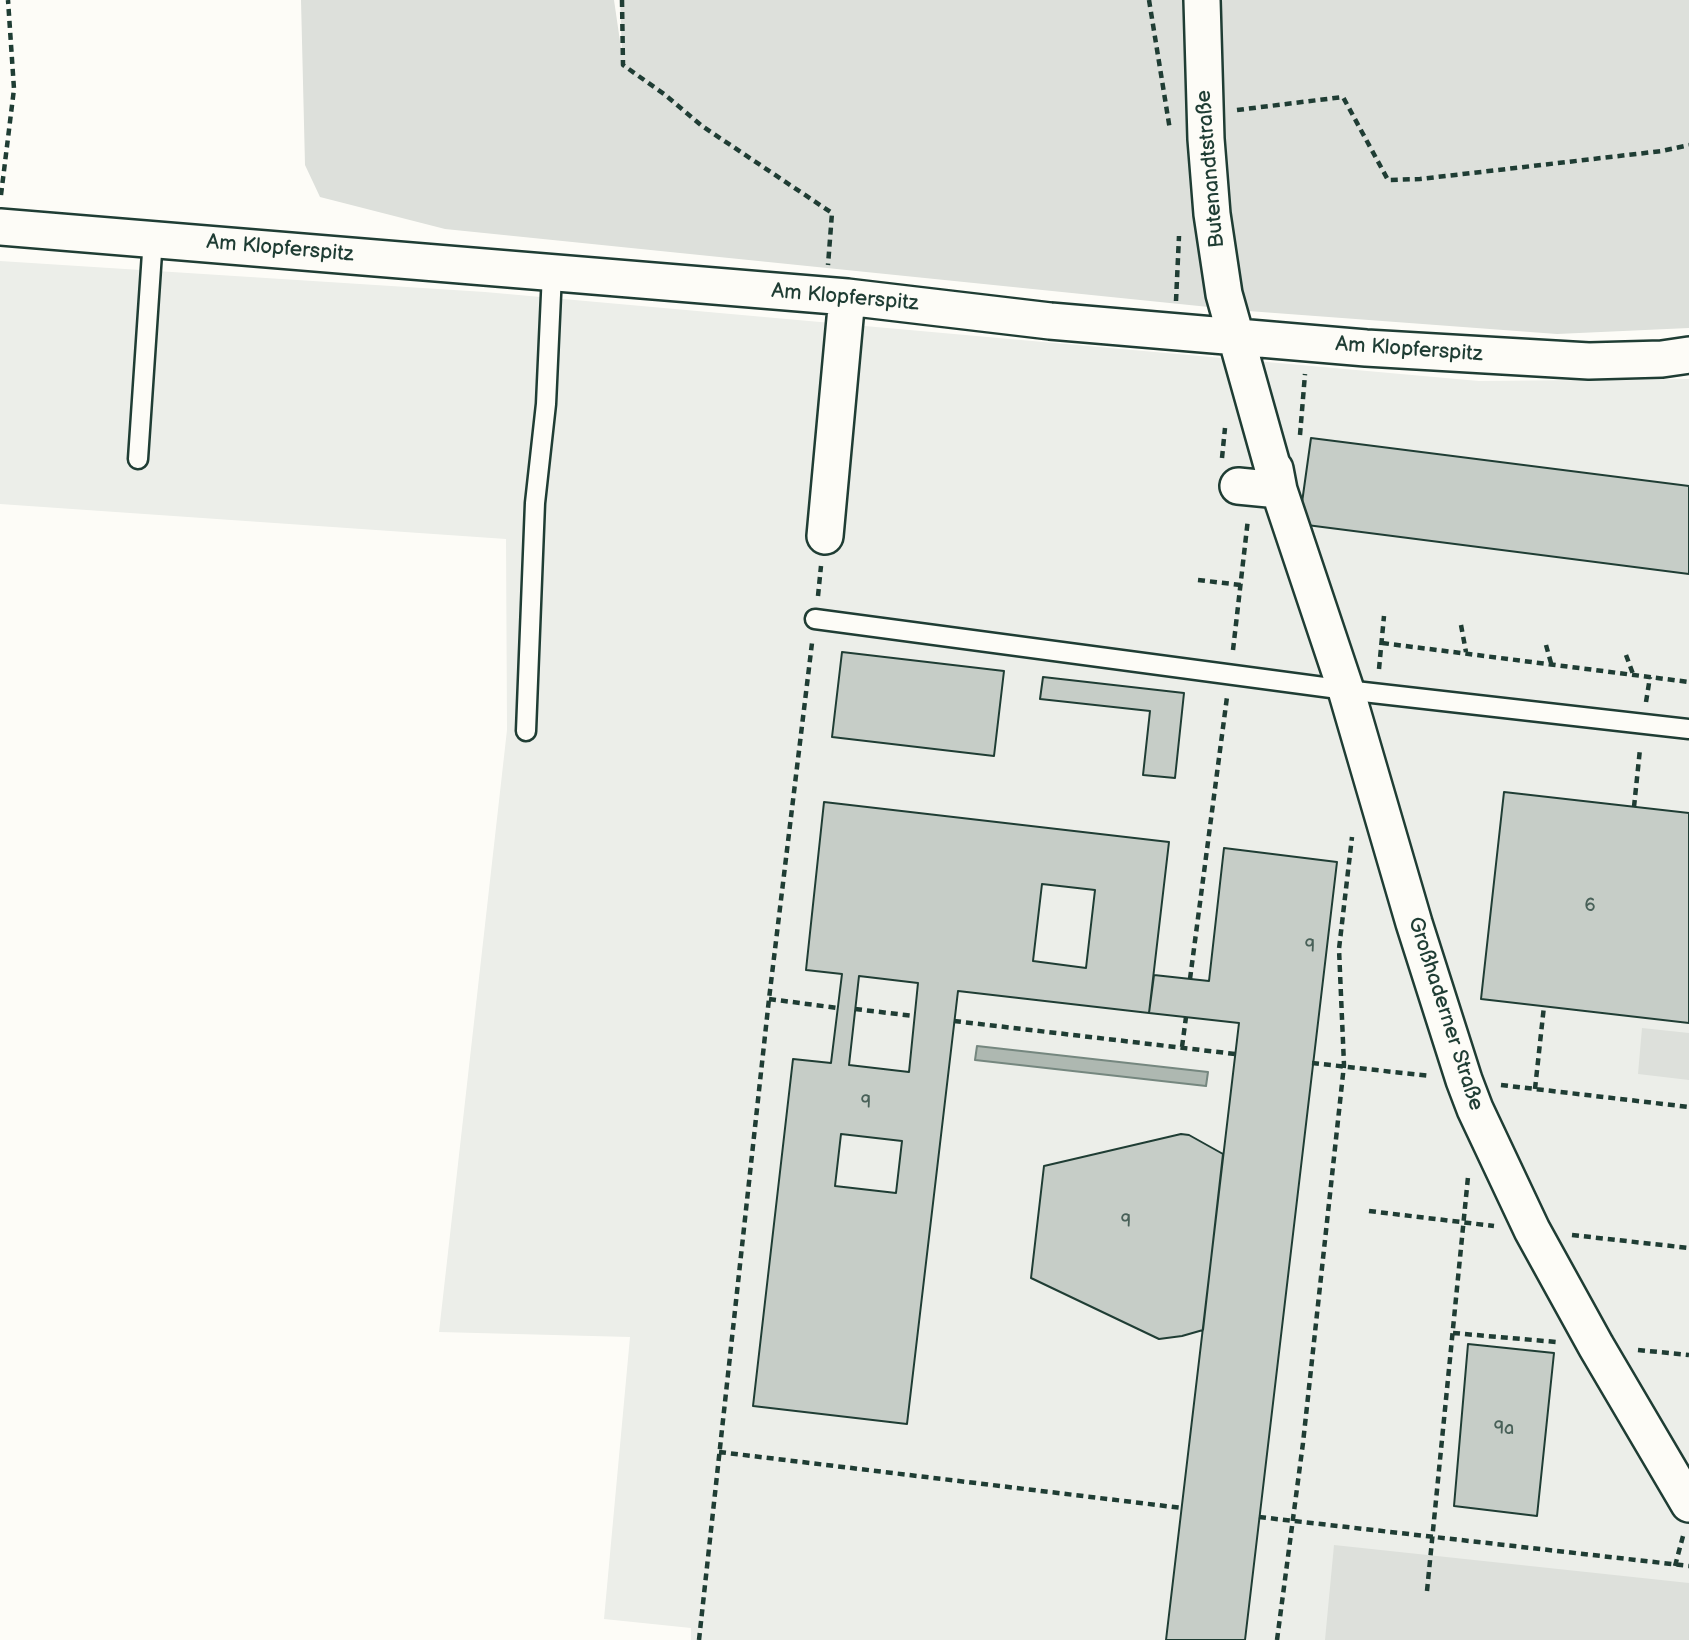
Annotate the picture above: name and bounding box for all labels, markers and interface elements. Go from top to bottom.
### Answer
street label: Butenandtstraße [1192,89,1230,249]
street label: Am Klopferspitz [205,230,355,268]
street label: Am Klopferspitz [770,279,920,317]
street label: Am Klopferspitz [1334,332,1484,368]
house number: 6 [1585,895,1595,917]
street label: Großhaderner Straße [1402,914,1488,1114]
house number: 9 [1305,936,1315,958]
house number: 9 [861,1092,871,1114]
house number: 9 [1121,1211,1131,1233]
house number: 9a [1494,1418,1514,1440]

